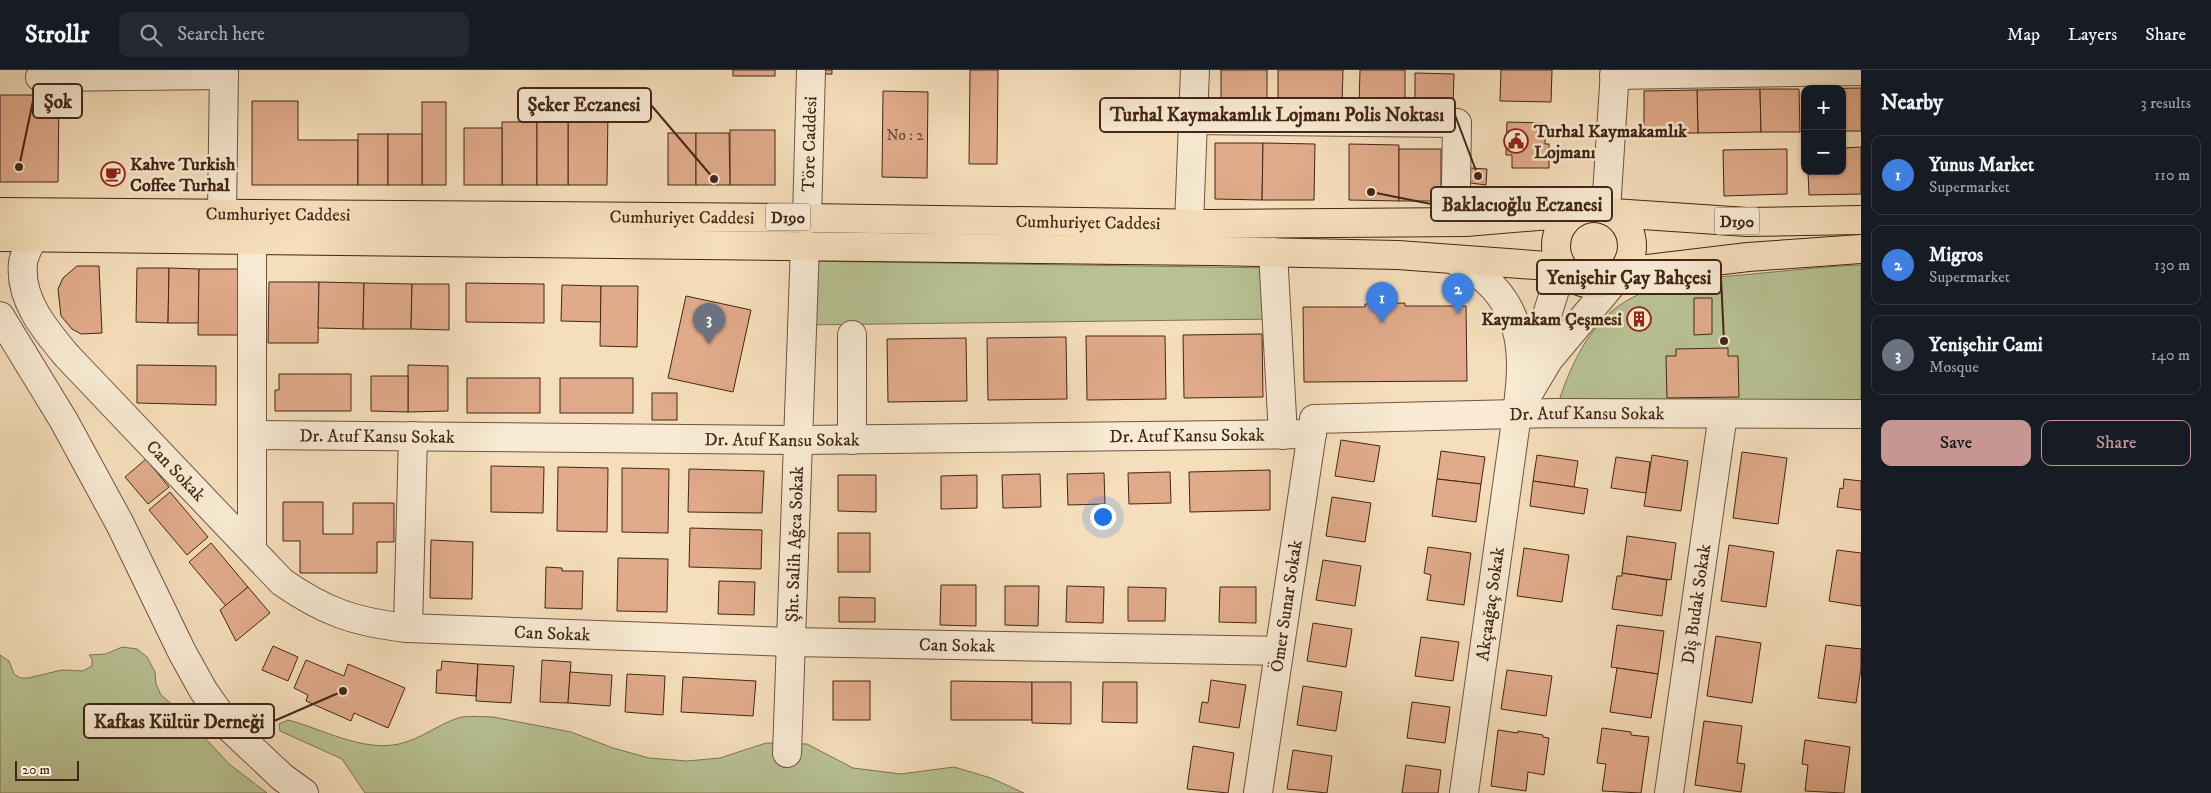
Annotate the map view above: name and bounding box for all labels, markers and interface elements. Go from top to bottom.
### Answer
search box [119,12,469,57]
text: Strollr [25,20,89,50]
icon: search [137,21,165,49]
text: Search here [177,23,265,46]
text: Map [2007,24,2040,46]
text: Layers [2068,24,2117,46]
text: Share [2145,24,2186,46]
callout: Şok [33,84,82,118]
map controls [1801,85,1846,175]
button: + [1801,85,1846,130]
callout: Şeker Eczanesi [518,88,651,122]
text: Nearby [1881,90,1943,116]
text: Şok [44,91,73,114]
text: 3 results [2141,93,2191,113]
text: Şeker Eczanesi [527,94,641,117]
street label: Töre Caddesi [798,96,822,192]
callout: Turhal Kaymakamlık Lojmanı Polis Noktası [1100,98,1455,132]
text: Turhal Kaymakamlık Lojmanı Polis Noktası [1109,104,1444,128]
place label: Turhal Kaymakamlık Lojmanı [1533,121,1688,164]
house number: No : 2 [886,126,924,145]
public building icon: Turhal Kaymakamlık Lojmanı [1503,128,1529,154]
button: − [1801,130,1846,175]
place label: Kahve Turkish Coffee Turhal [130,154,236,197]
text: Yunus Market [1929,154,2034,177]
cafe icon: Kahve Turkish Coffee Turhal [100,161,126,187]
text: 1 [1895,165,1901,185]
text: 110 m [2154,165,2190,185]
text: Supermarket [1929,177,2010,197]
callout: Baklacıoğlu Eczanesi [1431,187,1612,221]
text: Baklacıoğlu Eczanesi [1442,194,1602,217]
street label: Cumhuriyet Caddesi [205,204,351,227]
road number: D190 [766,204,810,230]
street label: Cumhuriyet Caddesi [609,207,755,230]
road number: D190 [1714,208,1760,234]
street label: Cumhuriyet Caddesi [1015,211,1161,235]
text: Migros [1929,244,1983,267]
text: 2 [1894,255,1902,275]
text: 130 m [2154,255,2190,275]
callout: Yenişehir Çay Bahçesi [1537,260,1721,294]
text: Yenişehir Çay Bahçesi [1546,267,1711,290]
text: Supermarket [1929,267,2010,287]
pin: 2 [1442,273,1474,314]
pin: 1 [1366,282,1398,323]
pin: 3 [693,303,725,344]
building icon: Kaymakam Çeşmesi [1626,306,1652,332]
place label: Kaymakam Çeşmesi [1481,309,1622,331]
text: Yenişehir Cami [1929,334,2043,357]
text: 3 [1895,345,1901,365]
text: 140 m [2151,345,2190,365]
text: Mosque [1929,357,1979,377]
street label: Dr. Atuf Kansu Sokak [1509,403,1665,426]
button: Save [1881,420,2031,466]
button: Share [2041,420,2191,466]
street label: Dr. Atuf Kansu Sokak [299,425,455,449]
street label: Dr. Atuf Kansu Sokak [1109,425,1265,448]
street label: Dr. Atuf Kansu Sokak [704,429,860,452]
street label: Can Sokak [141,436,210,507]
street label: Şht. Salih Ağca Sokak [782,466,809,623]
your location [1090,504,1116,530]
street label: Ömer Sunar Sokak [1266,538,1308,674]
street label: Diş Budak Sokak [1678,542,1716,666]
street label: Akçaağaç Sokak [1472,546,1510,663]
street label: Can Sokak [514,622,591,647]
street label: Can Sokak [919,634,996,658]
callout: Kafkas Kültür Derneği [84,704,274,738]
text: Kafkas Kültür Derneği [94,711,264,734]
scale bar [15,758,79,781]
text: 20 m [22,761,50,779]

